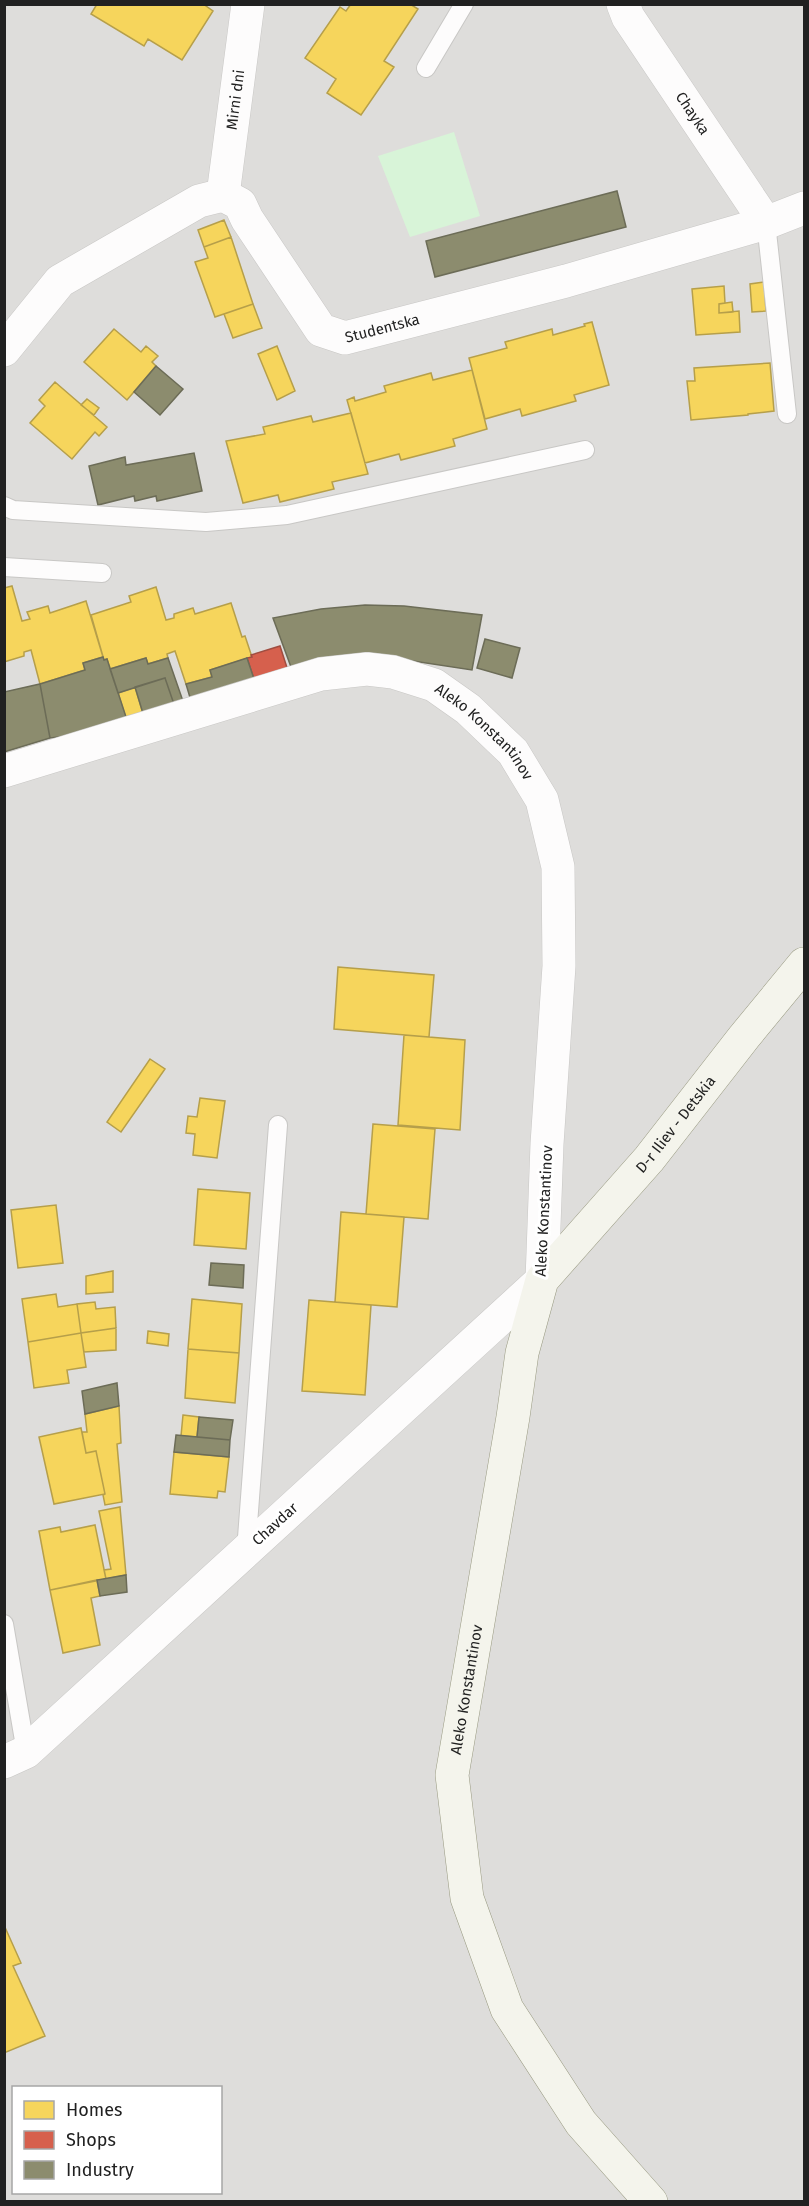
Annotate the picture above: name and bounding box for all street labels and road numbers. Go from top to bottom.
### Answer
street label: Mirni dni [223,69,248,131]
street label: Chayka [672,88,713,138]
street label: Studentska [343,310,422,347]
street label: Aleko Konstantinov [432,680,537,784]
street label: D-r Iliev - Detskia [632,1072,719,1177]
street label: Aleko Konstantinov [532,1144,556,1277]
street label: Chavdar [248,1499,302,1549]
street label: Aleko Konstantinov [447,1623,487,1756]

